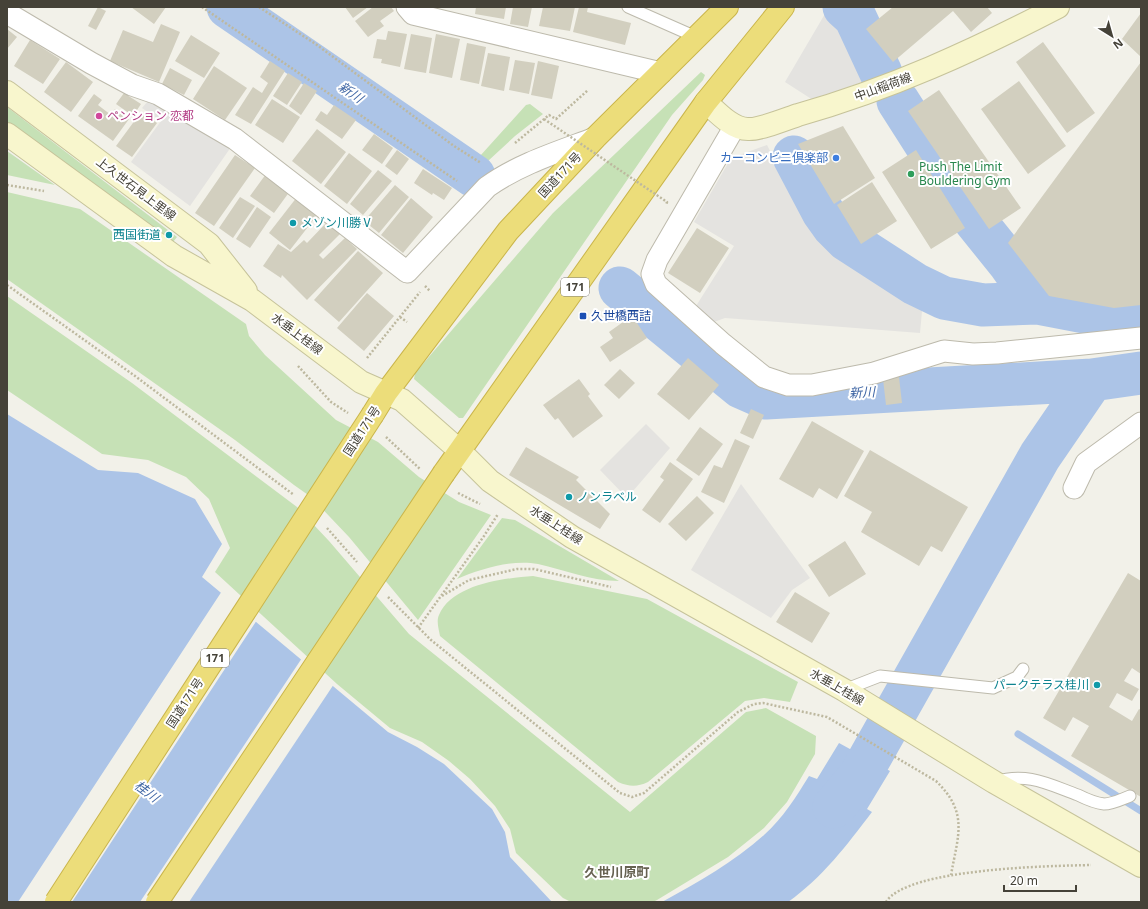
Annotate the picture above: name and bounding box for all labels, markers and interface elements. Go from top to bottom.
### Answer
north arrow [1092,16,1132,56]
text: N [1110,36,1126,53]
street label: 中山稲荷線 [852,68,914,105]
water label: 新川 [335,77,368,108]
place label: ペンション 恋都 [107,107,194,124]
marker: ペンション 恋都 [94,111,104,121]
street label: 国道171号 [534,148,585,201]
place label: カーコンビニ倶楽部 [720,149,828,166]
street label: 上久世石見上里線 [93,153,180,224]
marker: カーコンビニ倶楽部 [831,153,841,163]
place label: Push The Limit Bouldering Gym [919,158,1011,189]
marker: Push The Limit Bouldering Gym [906,169,916,179]
place label: メゾン川勝Ⅴ [301,214,373,231]
marker: メゾン川勝Ⅴ [288,218,298,228]
place label: 西国街道 [113,226,161,243]
marker: 西国街道 [164,230,174,240]
road number: 171 [561,278,589,296]
place label: 久世橋西詰 [591,307,651,324]
street label: 水垂上桂線 [268,309,326,358]
marker: 久世橋西詰 [578,311,588,321]
water label: 新川 [849,382,877,402]
street label: 国道171号 [339,402,384,459]
place label: ノンラベル [577,488,637,505]
marker: ノンラベル [564,492,574,502]
street label: 水垂上桂線 [526,501,586,548]
road number: 171 [201,649,229,667]
street label: 水垂上桂線 [807,664,867,709]
street label: 国道171号 [162,674,207,731]
place label: パークテラス桂川 [993,676,1089,693]
marker: パークテラス桂川 [1092,680,1102,690]
water label: 桂川 [131,776,164,807]
district label: 久世川原町 [584,863,650,881]
scale bar [1004,867,1076,893]
text: 20 m [1010,872,1038,889]

